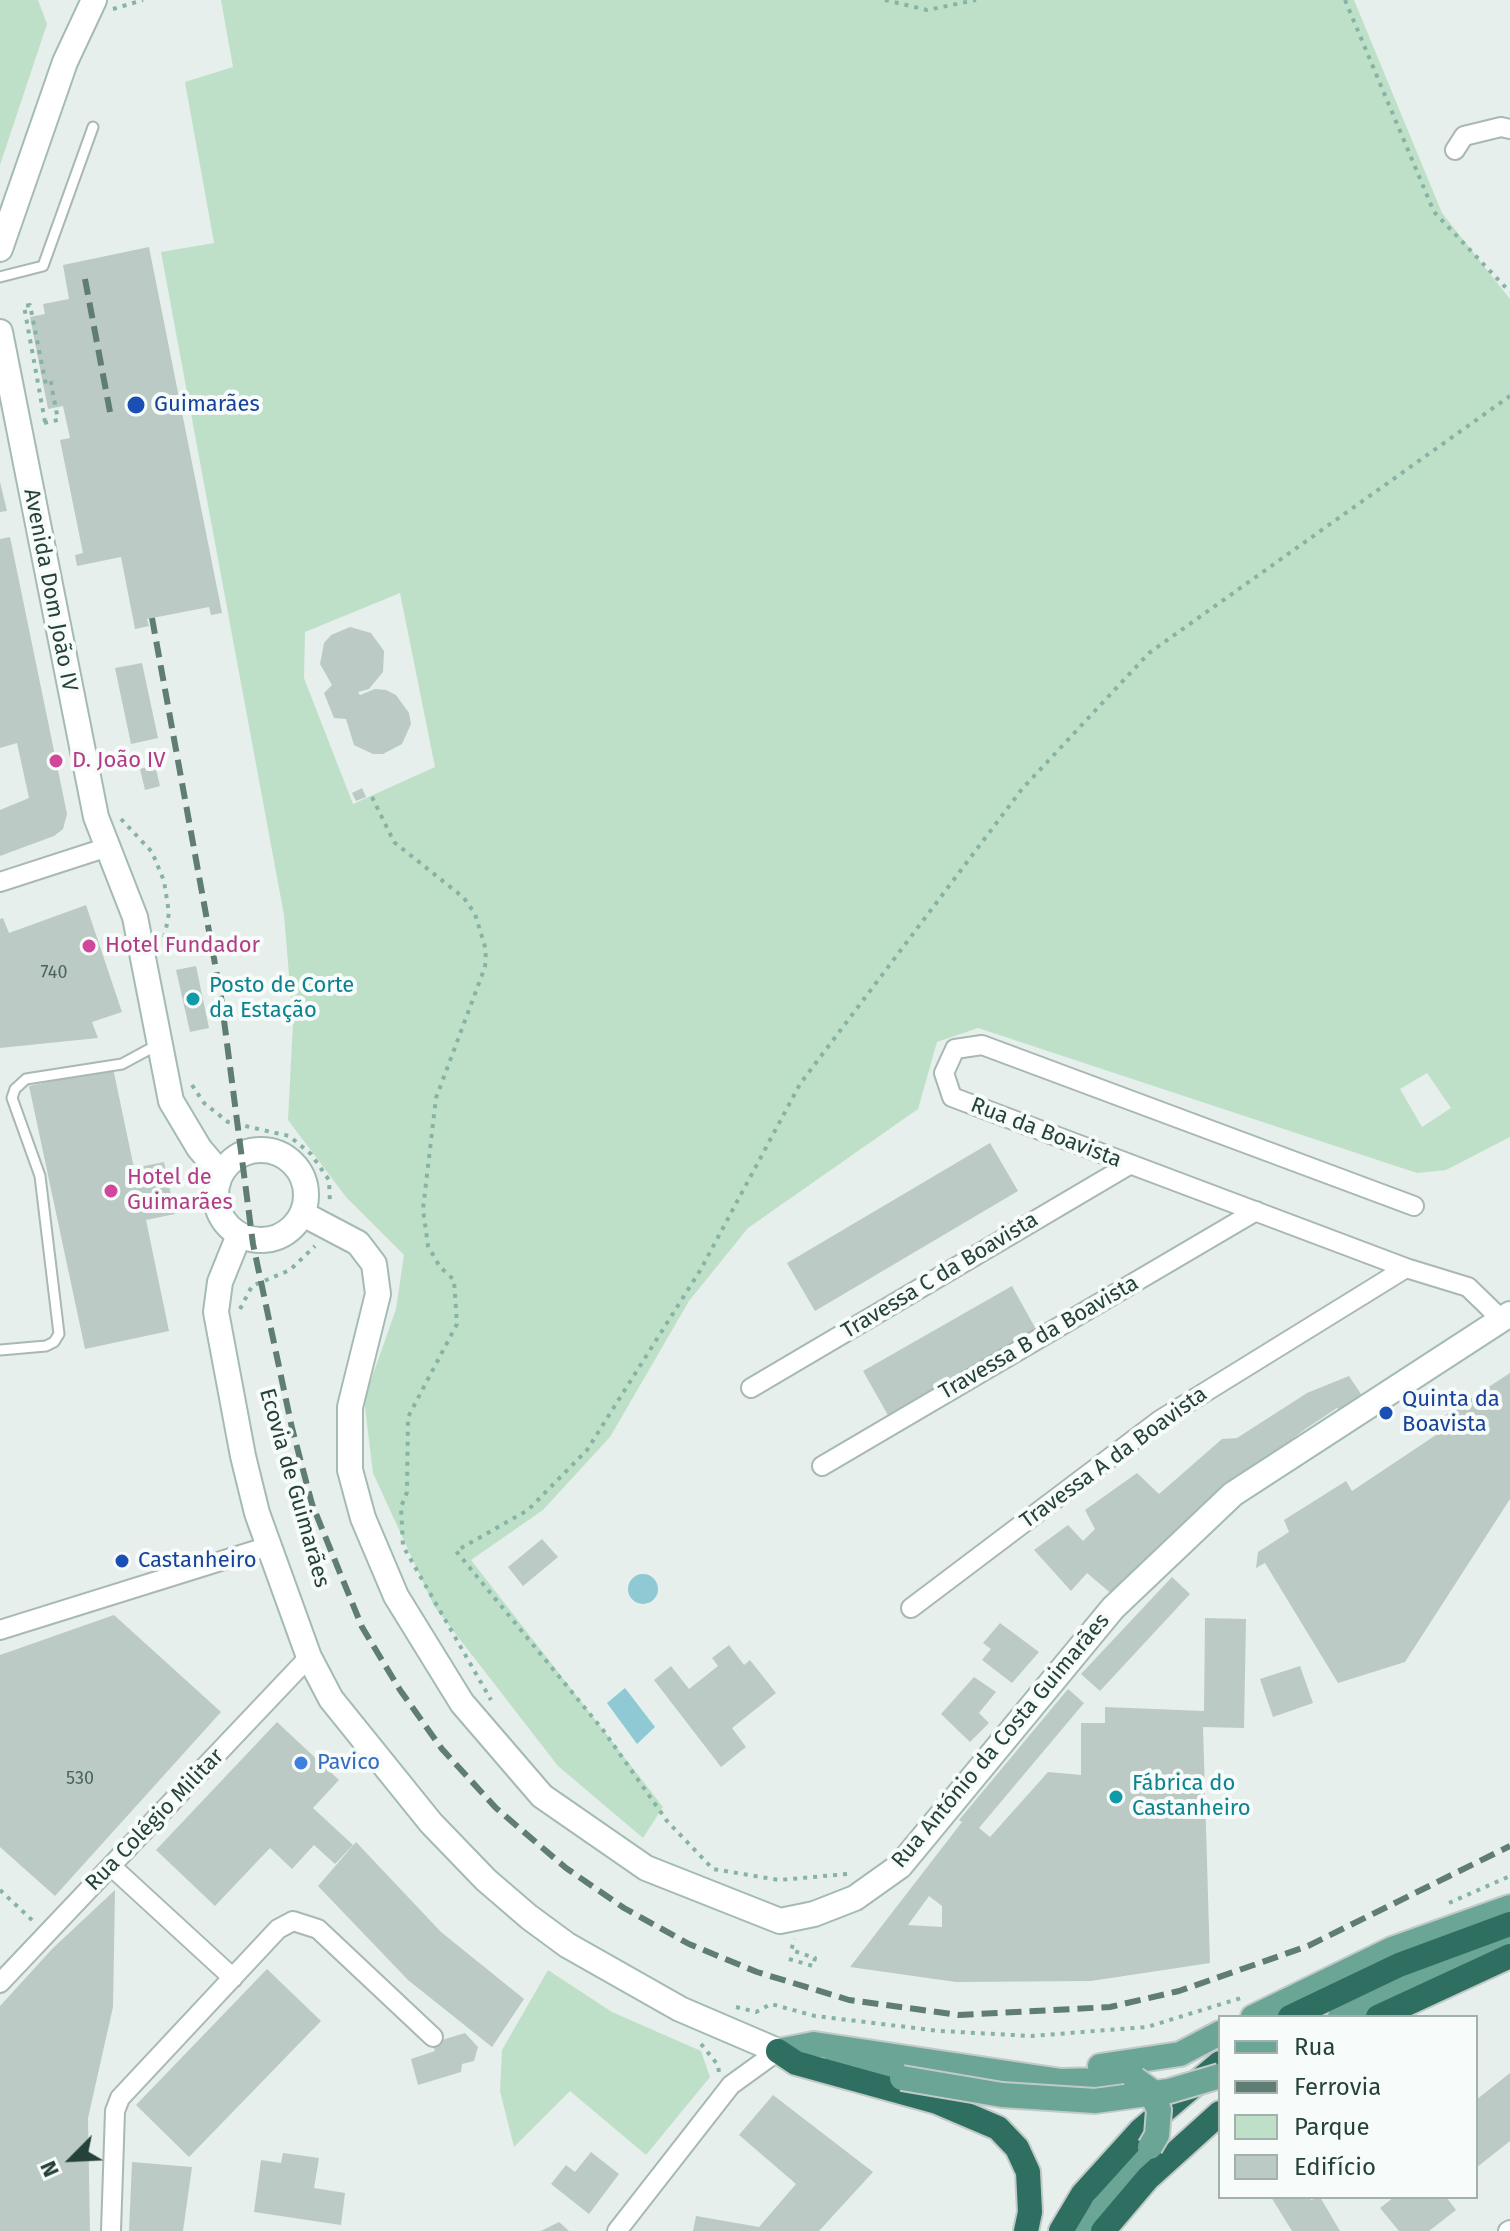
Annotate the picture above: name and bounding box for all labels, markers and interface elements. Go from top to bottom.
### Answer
place label: Guimarães [154,392,260,418]
marker: Guimarães [125,394,147,416]
street label: Avenida Dom João IV [17,486,83,694]
place label: D. João IV [72,748,166,774]
marker: D. João IV [47,752,65,770]
place label: Hotel Fundador [105,933,260,959]
marker: Hotel Fundador [80,937,98,955]
house number: 740 [41,962,67,984]
place label: Posto de Corte da Estação [209,973,354,1024]
marker: Posto de Corte da Estação [184,990,202,1008]
street label: Rua da Boavista [967,1092,1125,1174]
place label: Hotel de Guimarães [127,1165,233,1216]
marker: Hotel de Guimarães [102,1182,120,1200]
street label: Travessa C da Boavista [837,1207,1043,1345]
street label: Travessa B da Boavista [935,1270,1143,1406]
street label: Travessa A da Boavista [1015,1381,1213,1535]
street label: Ecovia de Guimarães [253,1386,335,1590]
place label: Quinta da Boavista [1402,1387,1500,1438]
marker: Quinta da Boavista [1377,1404,1395,1422]
place label: Castanheiro [138,1548,257,1574]
marker: Castanheiro [113,1552,131,1570]
street label: Rua António da Costa Guimarães [886,1608,1116,1874]
street label: Rua Colégio Militar [80,1743,230,1897]
place label: Pavico [317,1750,380,1776]
marker: Pavico [292,1754,310,1772]
house number: 530 [66,1768,94,1790]
place label: Fábrica do Castanheiro [1132,1771,1251,1822]
marker: Fábrica do Castanheiro [1107,1788,1125,1806]
legend [1218,2015,1478,2199]
text: Rua [1294,2033,1336,2061]
text: Ferrovia [1294,2073,1381,2101]
text: Parque [1294,2113,1370,2141]
north arrow [32,2119,112,2199]
text: Edifício [1294,2153,1376,2181]
text: N [34,2157,65,2181]

